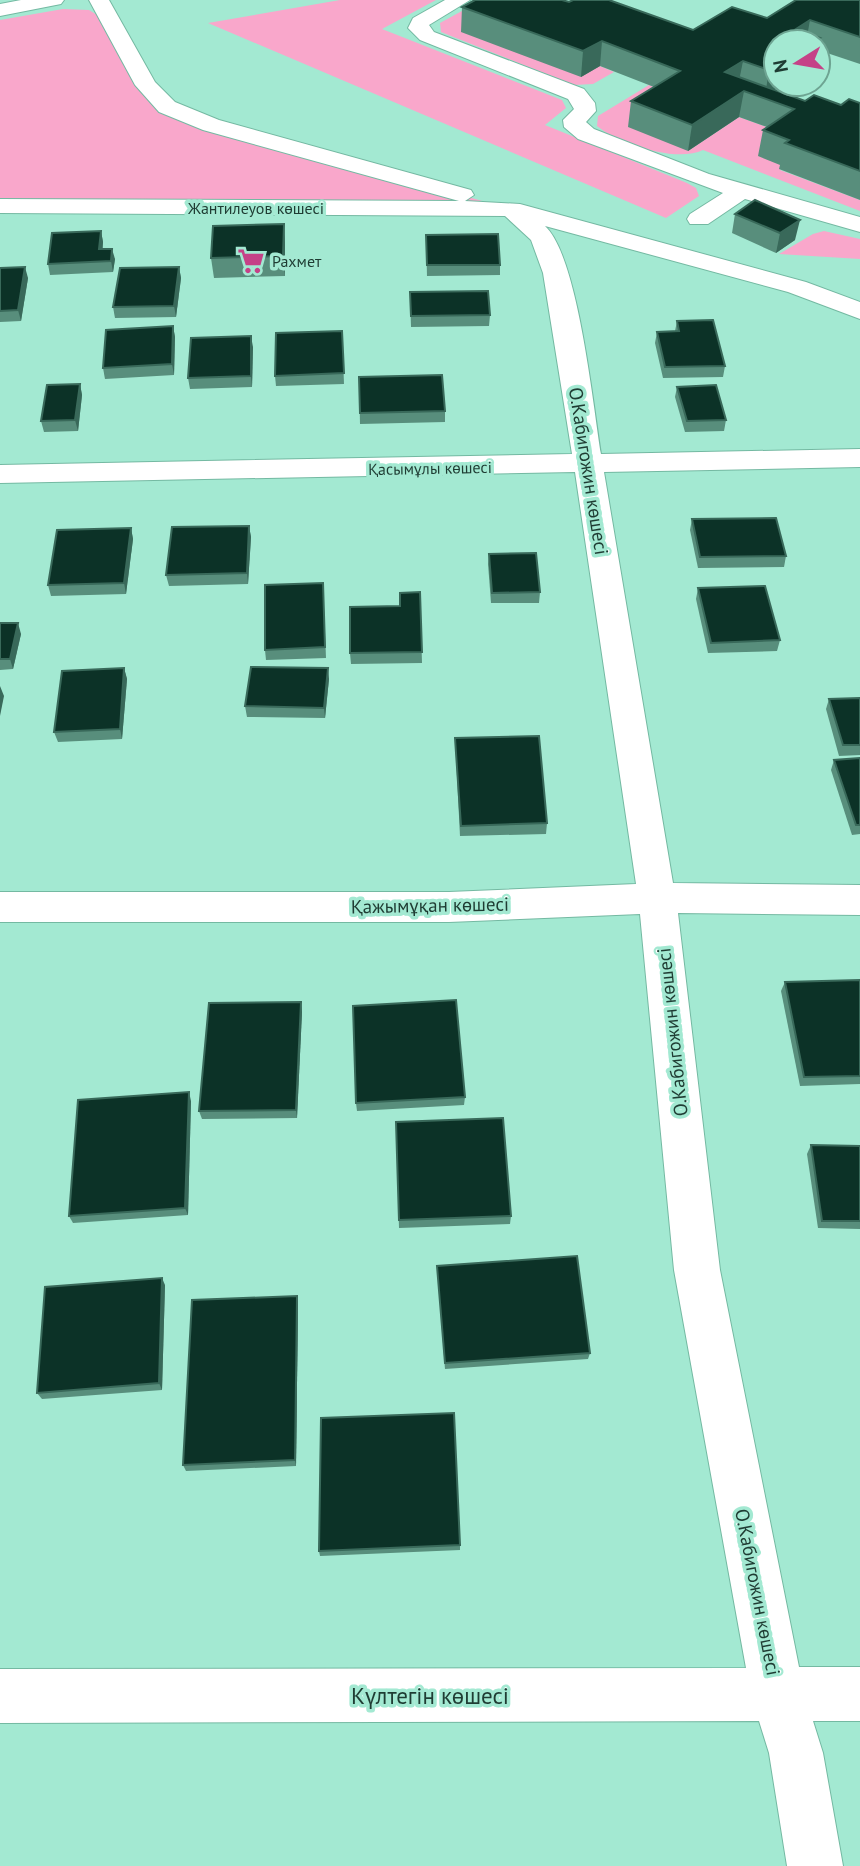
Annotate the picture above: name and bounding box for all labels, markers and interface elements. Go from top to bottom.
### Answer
north arrow [762,28,832,98]
text: N [767,58,793,75]
street label: Жантилеуов көшесі [187,198,324,218]
supermarket icon: Рахмет [236,246,266,276]
place label: Рахмет [272,251,322,271]
street label: О.Кабигожин көшесі [564,386,614,556]
street label: Қасымұлы көшесі [368,457,492,479]
street label: Қажымұқан көшесі [351,892,509,918]
street label: О.Кабигожин көшесі [651,947,693,1117]
street label: О.Кабигожин көшесі [730,1507,786,1677]
street label: Күлтегін көшесі [351,1681,509,1710]

